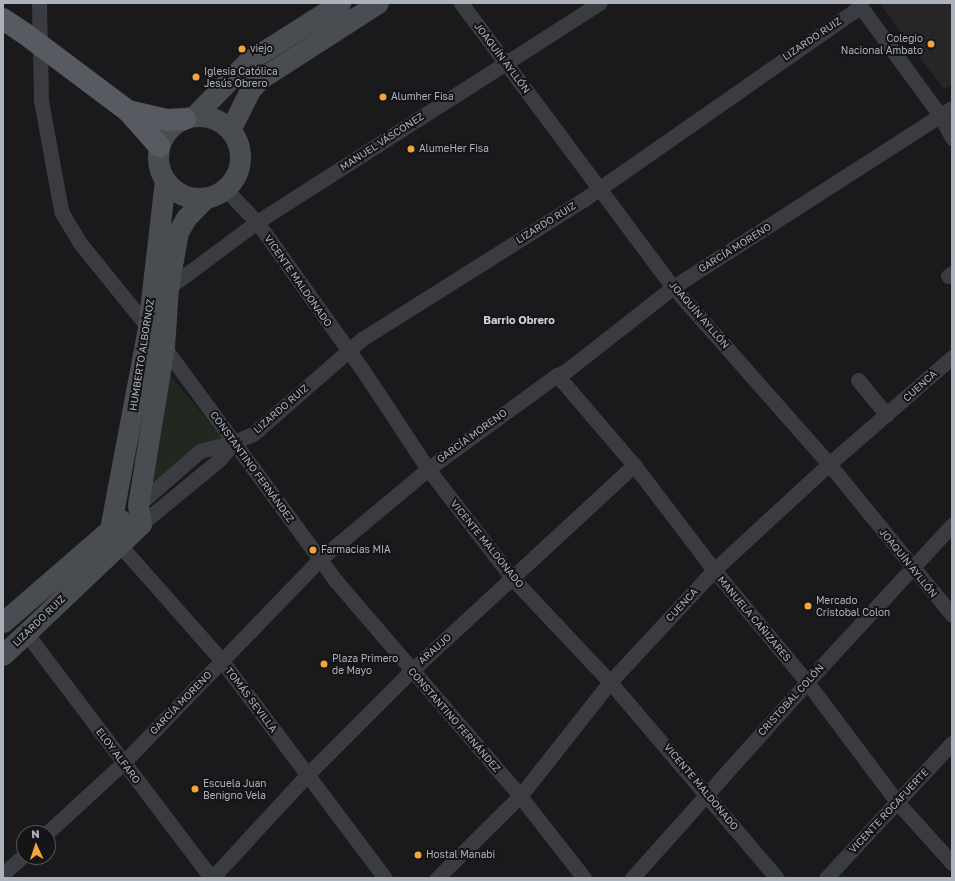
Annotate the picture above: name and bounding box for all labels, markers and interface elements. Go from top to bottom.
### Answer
street label: LIZARDO RUIZ [780,15,844,63]
street label: JOAQUÍN AYLLÓN [472,20,532,96]
place label: Colegio Nacional Ambato [841,32,923,56]
marker: Colegio Nacional Ambato [926,39,936,49]
place label: viejo [250,43,273,55]
marker: viejo [237,44,247,54]
place label: Iglesia Católica Jesús Obrero [204,65,278,88]
marker: Iglesia Católica Jesús Obrero [191,72,201,82]
place label: Alumher Fisa [391,91,454,103]
marker: Alumher Fisa [378,92,388,102]
street label: MANUEL VÁSCONEZ [338,110,426,174]
place label: AlumeHer Fisa [419,143,489,155]
marker: AlumeHer Fisa [406,144,416,154]
street label: LIZARDO RUIZ [514,200,578,246]
street label: GARCÍA MORENO [696,221,774,275]
street label: VICENTE MALDONADO [262,233,334,329]
street label: JOAQUÍN AYLLÓN [666,279,732,351]
street label: HUMBERTO ALBORNOZ [127,298,157,412]
district label: Barrio Obrero [483,313,555,327]
street label: CUENCA [901,368,939,404]
street label: LIZARDO RUIZ [251,382,311,436]
street label: GARCÍA MORENO [435,407,509,465]
street label: CONSTANTINO FERNÁNDEZ [208,409,296,525]
street label: VICENTE MALDONADO [448,498,526,590]
street label: JOAQUÍN AYLLÓN [876,526,940,600]
place label: Farmacias MIA [321,544,391,556]
marker: Farmacias MIA [308,545,318,555]
street label: MANUELA CAÑIZARES [715,574,793,664]
street label: CUENCA [664,586,700,624]
street label: LIZARDO RUIZ [10,593,68,649]
place label: Mercado Cristobal Colon [816,594,890,618]
marker: Mercado Cristobal Colon [803,601,813,611]
street label: ARAUJO [416,631,454,667]
place label: Plaza Primero de Mayo [332,652,398,676]
marker: Plaza Primero de Mayo [319,659,329,669]
street label: CRISTOBAL COLÓN [756,662,826,738]
street label: TOMÁS SEVILLA [223,665,279,735]
street label: CONSTANTINO FERNÁNDEZ [405,665,503,775]
street label: GARCÍA MORENO [148,669,214,737]
street label: ELOY ALFARO [93,726,143,786]
street label: VICENTE MALDONADO [661,741,741,833]
street label: VICENTE ROCAFUERTE [847,766,931,856]
place label: Escuela Juan Benigno Vela [203,777,266,800]
marker: Escuela Juan Benigno Vela [190,784,200,794]
north arrow [16,825,56,865]
text: N [31,827,40,840]
place label: Hostal Manabi [426,849,495,861]
marker: Hostal Manabi [413,850,423,860]

